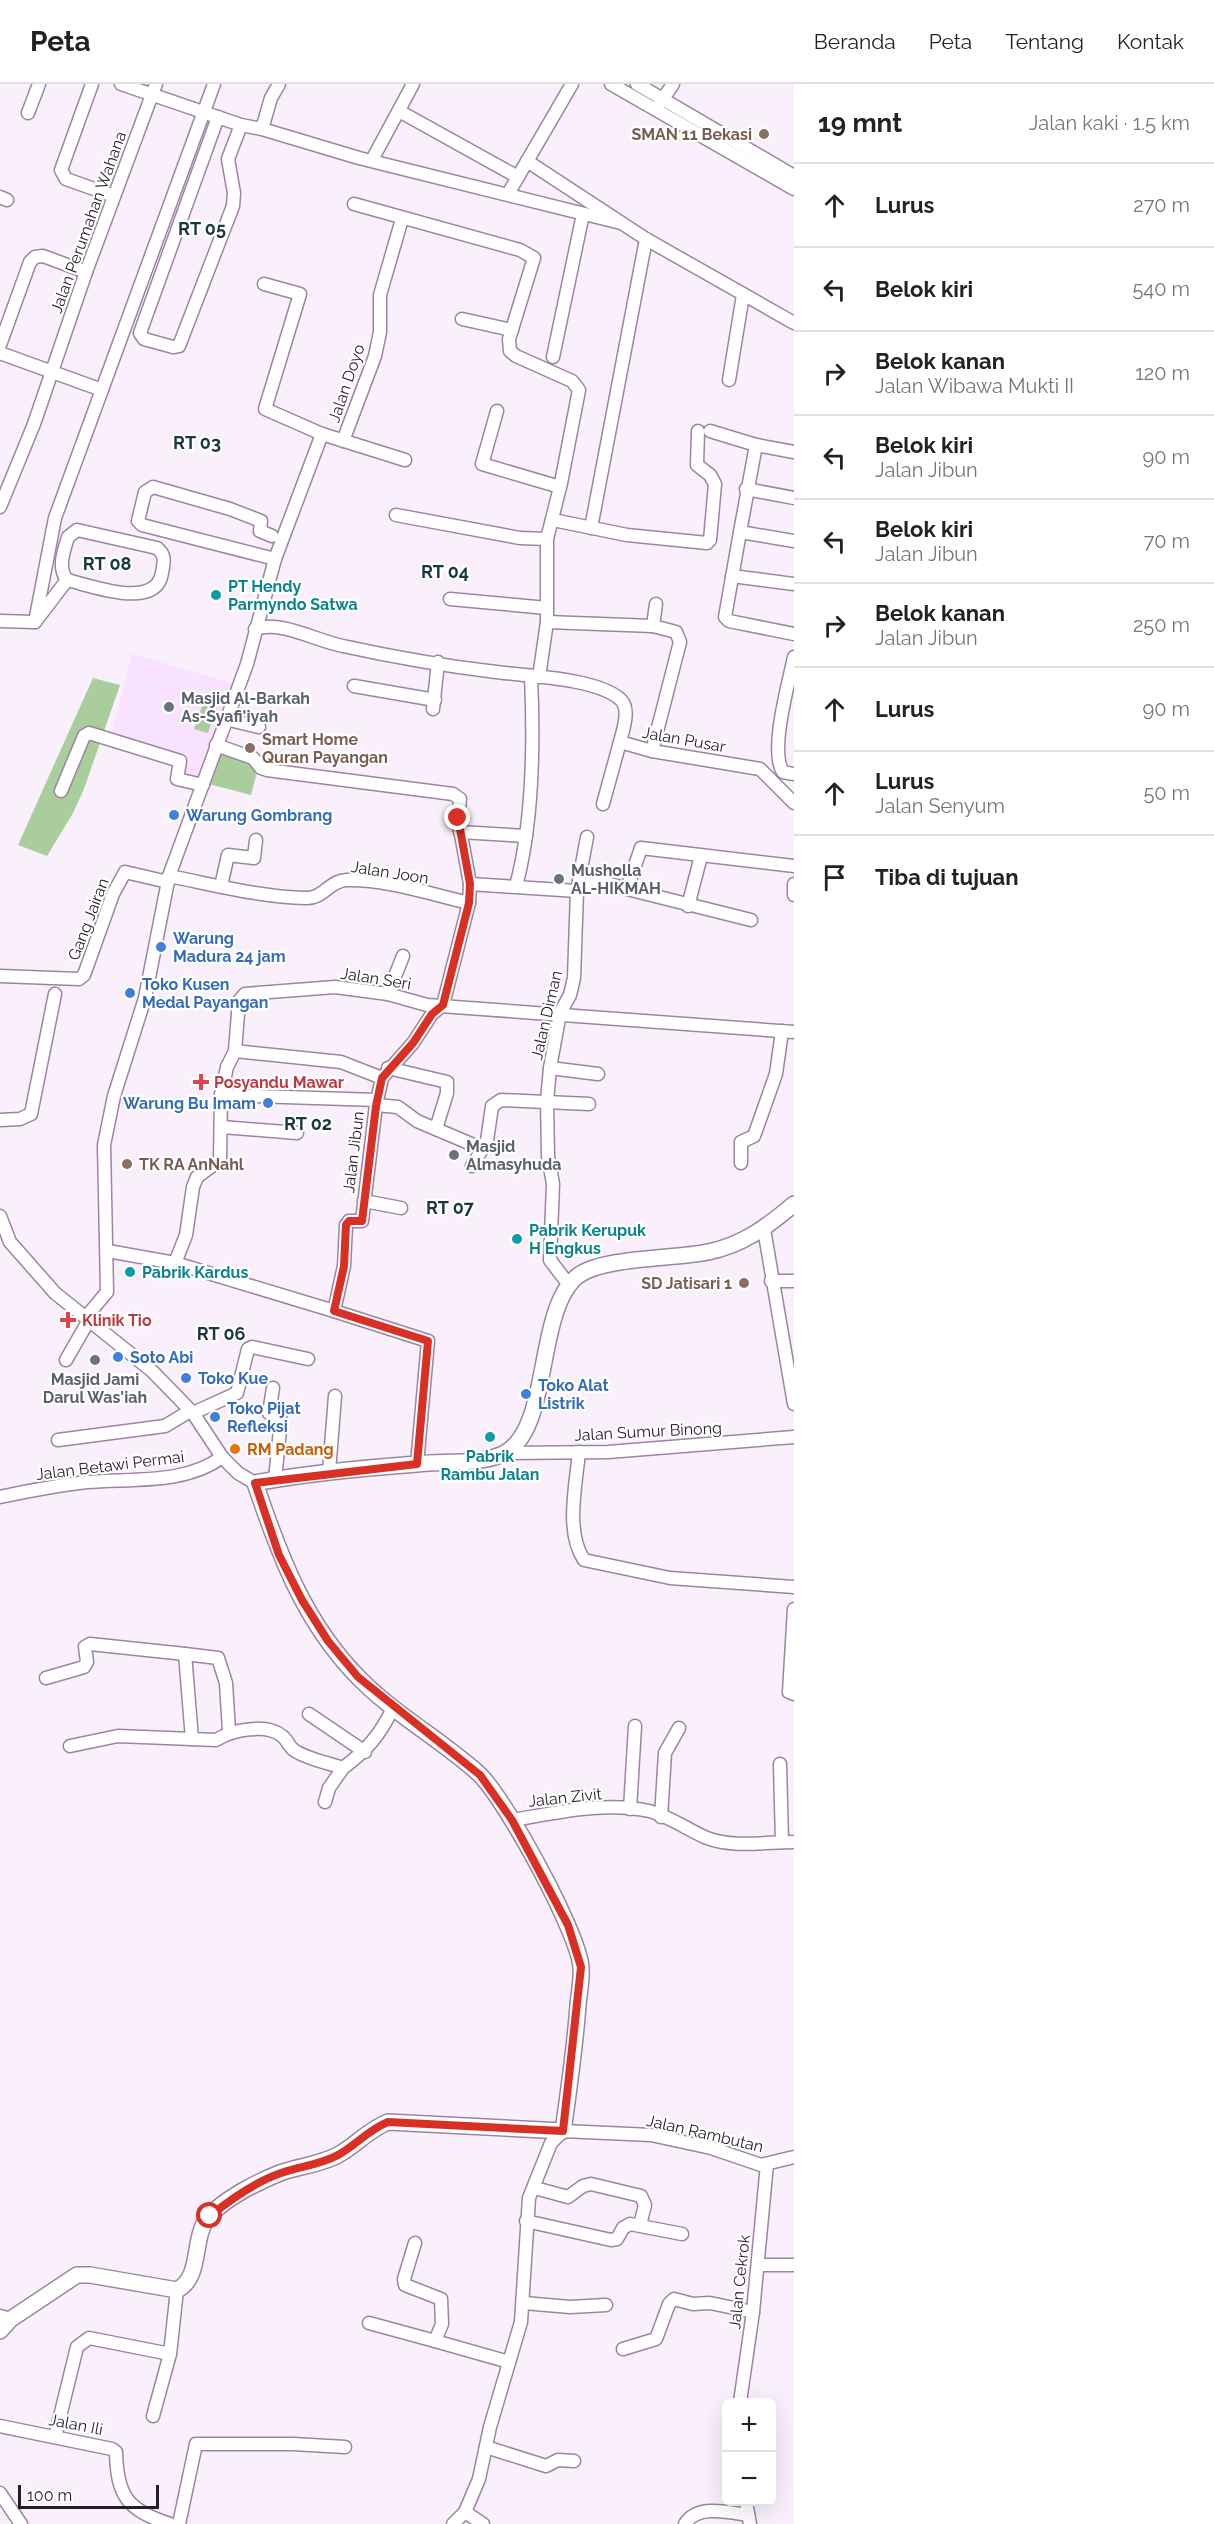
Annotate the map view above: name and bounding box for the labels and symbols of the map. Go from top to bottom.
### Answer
place label: SMAN 11 Bekasi [631,125,752,144]
marker: SMAN 11 Bekasi [757,127,771,141]
street label: Jalan Perumahan Wahana [47,129,130,316]
district label: RT 05 [178,218,226,239]
street label: Jalan Doyo [324,342,369,425]
district label: RT 03 [173,432,221,453]
district label: RT 08 [83,553,131,574]
district label: RT 04 [421,561,469,582]
place label: PT Hendy Parmyndo Satwa [228,577,358,614]
marker: PT Hendy Parmyndo Satwa [209,588,223,602]
place label: Masjid Al-Barkah As-Syafi'iyah [181,689,310,726]
marker: Masjid Al-Barkah As-Syafi'iyah [162,700,176,714]
street label: Jalan Pusar [641,723,727,756]
place label: Smart Home Quran Payangan [262,730,388,767]
marker: Smart Home Quran Payangan [243,741,257,755]
route end [444,804,470,830]
place label: Warung Gombrang [186,806,332,825]
marker: Warung Gombrang [167,808,181,822]
street label: Jalan Joon [350,857,430,888]
place label: Musholla AL-HIKMAH [571,861,661,898]
marker: Musholla AL-HIKMAH [552,872,566,886]
street label: Gang Jairan [64,875,113,963]
place label: Warung Madura 24 jam [173,929,286,966]
marker: Warung Madura 24 jam [154,940,168,954]
street label: Jalan Seri [339,964,412,993]
street label: Jalan Diman [527,969,566,1061]
place label: Toko Kusen Medal Payangan [142,975,268,1012]
marker: Toko Kusen Medal Payangan [123,986,137,1000]
marker: Posyandu Mawar [192,1073,210,1091]
place label: Posyandu Mawar [214,1073,344,1092]
place label: Warung Bu Imam [123,1094,256,1113]
marker: Warung Bu Imam [261,1096,275,1110]
street label: Jalan Jibun [339,1110,368,1194]
district label: RT 02 [284,1113,332,1134]
place label: Masjid Almasyhuda [466,1137,561,1174]
marker: Masjid Almasyhuda [447,1148,461,1162]
place label: TK RA AnNahl [139,1155,245,1174]
marker: TK RA AnNahl [120,1157,134,1171]
district label: RT 07 [426,1197,475,1218]
place label: Pabrik Kerupuk H Engkus [529,1221,646,1258]
marker: Pabrik Kerupuk H Engkus [510,1232,524,1246]
place label: Pabrik Kardus [142,1263,248,1282]
marker: Pabrik Kardus [123,1265,137,1279]
place label: SD Jatisari 1 [641,1274,732,1293]
marker: SD Jatisari 1 [737,1276,751,1290]
marker: Klinik Tio [59,1311,77,1329]
place label: Klinik Tio [82,1311,152,1330]
district label: RT 06 [197,1323,245,1344]
place label: Soto Abi [130,1348,193,1367]
marker: Soto Abi [111,1350,125,1364]
marker: Masjid Jami Darul Was'iah [88,1353,102,1367]
place label: Toko Kue [198,1369,268,1388]
place label: Masjid Jami Darul Was'iah [43,1370,147,1407]
marker: Toko Kue [179,1371,193,1385]
place label: Toko Alat Listrik [538,1376,609,1413]
marker: Toko Alat Listrik [519,1387,533,1401]
place label: Toko Pijat Refleksi [227,1399,301,1436]
marker: Toko Pijat Refleksi [208,1410,222,1424]
street label: Jalan Sumur Binong [574,1418,722,1445]
marker: Pabrik Rambu Jalan [483,1430,497,1444]
place label: RM Padang [247,1440,334,1459]
marker: RM Padang [228,1442,242,1456]
street label: Jalan Betawi Permai [35,1447,185,1484]
place label: Pabrik Rambu Jalan [441,1447,539,1484]
street label: Jalan Zivit [527,1784,603,1811]
street label: Jalan Rambutan [645,2111,765,2156]
route start [196,2202,222,2228]
street label: Jalan Cekrok [725,2233,754,2330]
street label: Jalan Ili [47,2410,105,2439]
scale bar [18,2482,159,2510]

